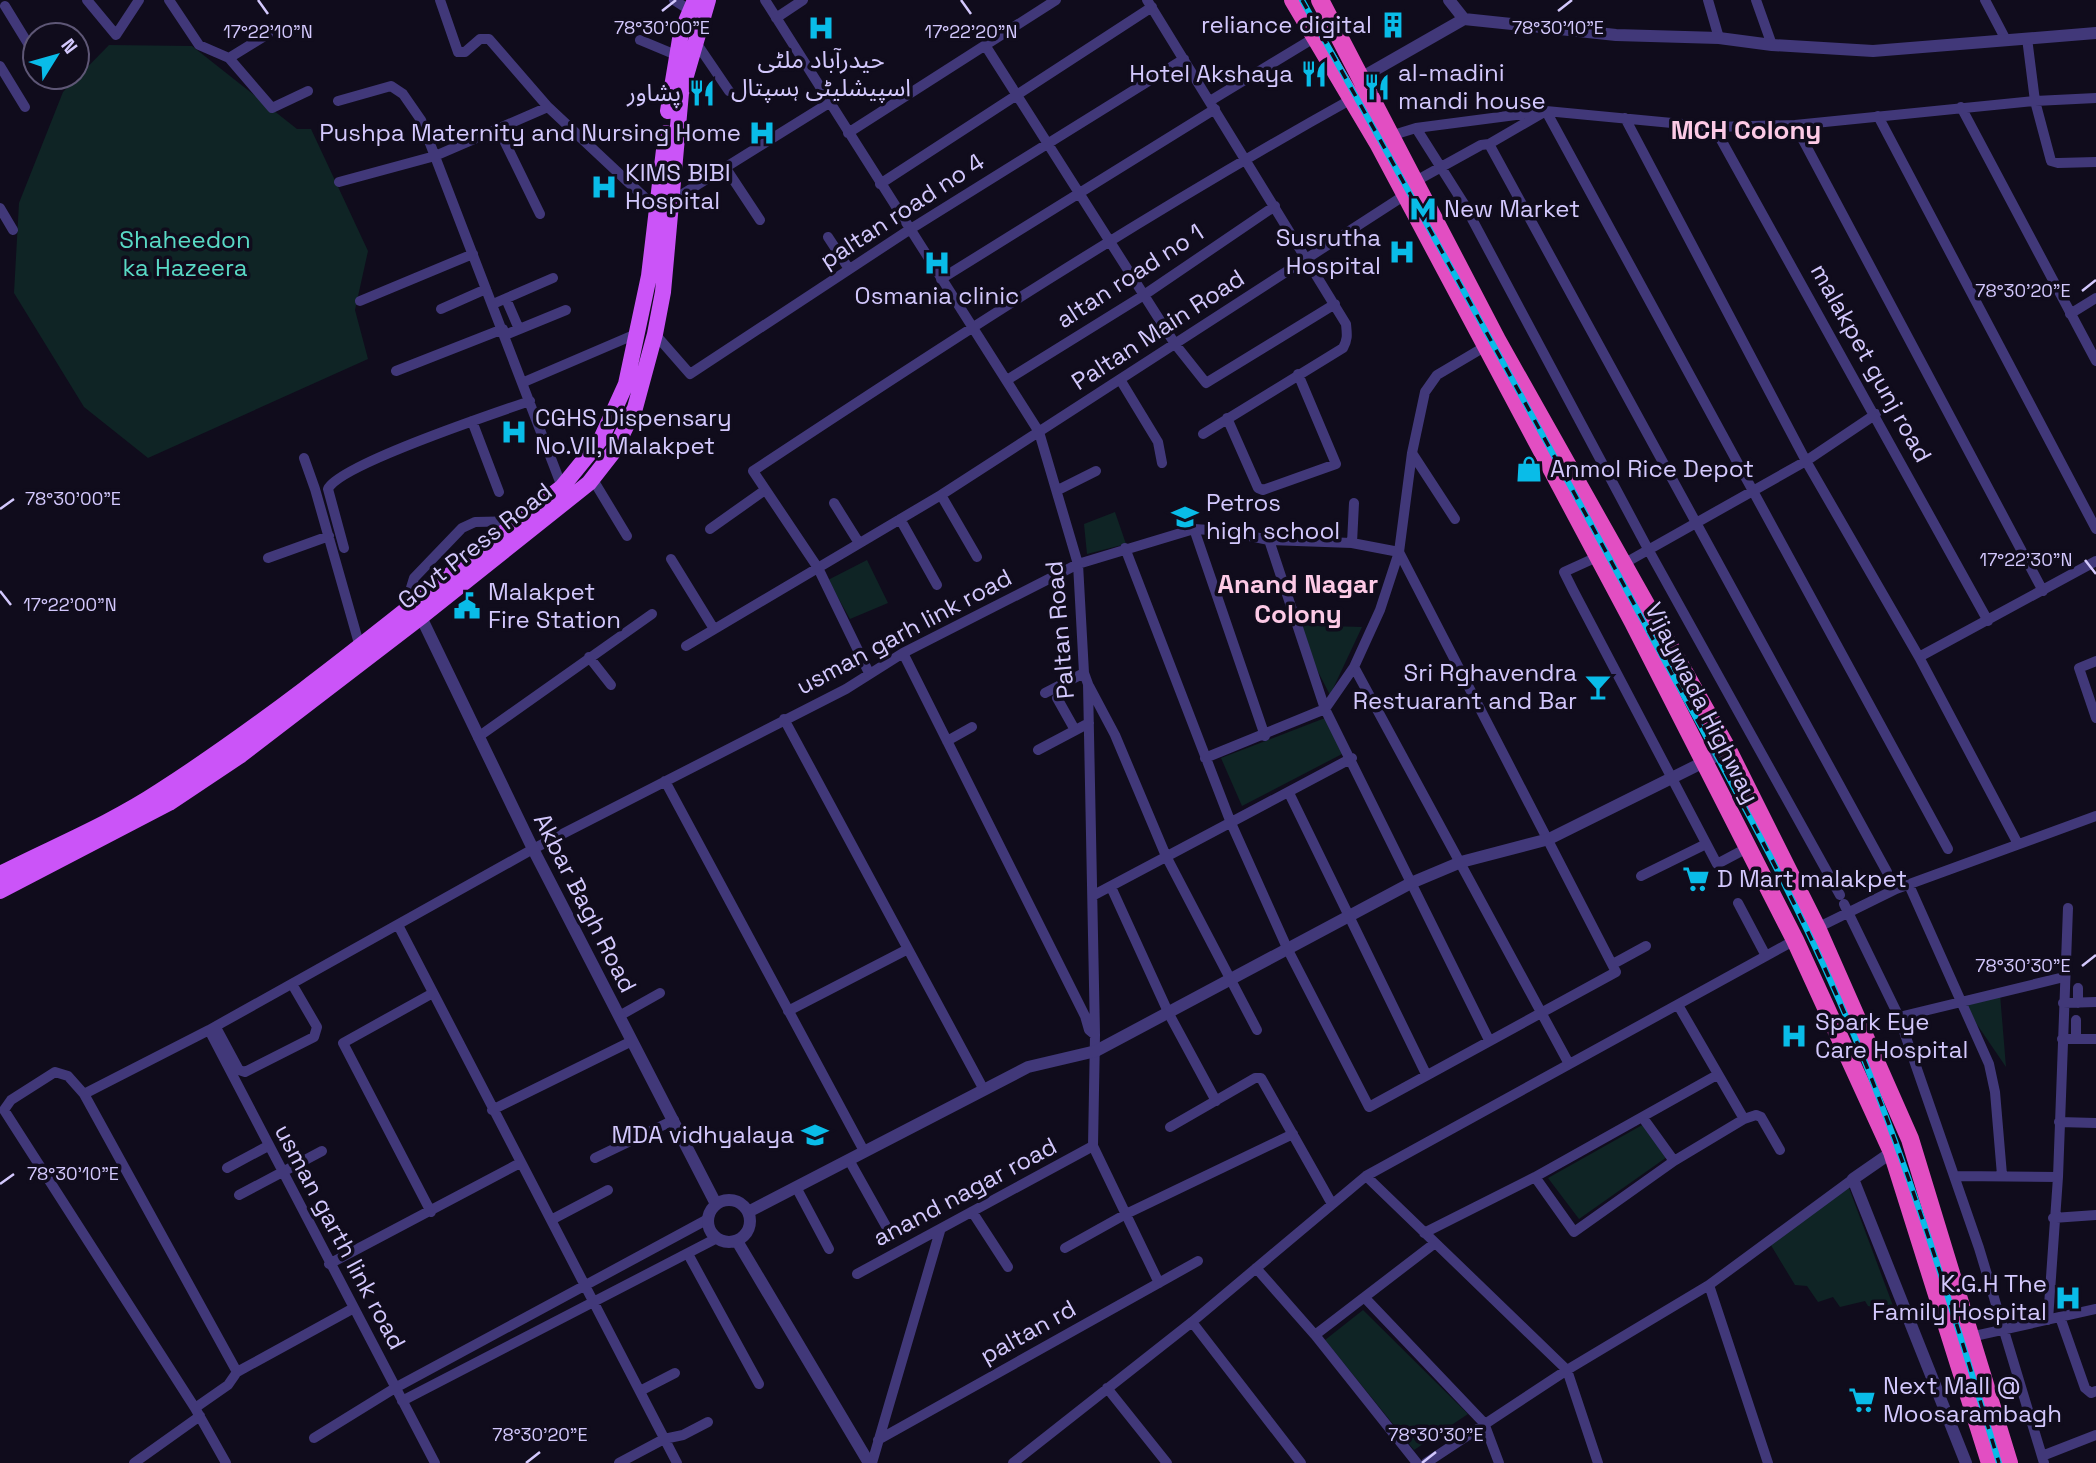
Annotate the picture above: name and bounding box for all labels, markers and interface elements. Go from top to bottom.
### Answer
place label: reliance digital [1201,9,1372,40]
building icon: reliance digital [1378,10,1408,40]
hospital icon: حیدرآباد ملٹی اسپیشلیٹی ہسپتال [806,13,836,43]
text: 78°30'00"E [614,16,710,39]
text: 78°30'10"E [1512,16,1604,39]
text: 17°22'10"N [223,20,313,43]
text: 17°22'20"N [925,20,1017,43]
north arrow [21,21,91,91]
text: N [55,33,83,59]
place label: حیدرآباد ملٹی اسپیشلیٹی ہسپتال [731,44,911,103]
place label: al-madini mandi house [1398,57,1546,116]
place label: Hotel Akshaya [1129,58,1293,89]
restaurant icon: Hotel Akshaya [1299,59,1329,89]
restaurant icon: al-madini mandi house [1362,72,1392,102]
place label: پشاور [626,77,681,108]
restaurant icon: پشاور [687,78,717,108]
district label: MCH Colony [1671,113,1821,147]
place label: Pushpa Maternity and Nursing Home [319,117,741,148]
hospital icon: Pushpa Maternity and Nursing Home [747,118,777,148]
street label: paltan road no 4 [814,146,990,275]
place label: KIMS BIBI Hospital [625,157,731,216]
hospital icon: KIMS BIBI Hospital [589,172,619,202]
place label: New Market [1444,193,1580,224]
metro station icon: New Market [1408,194,1438,224]
street label: altan road no 1 [1050,216,1209,335]
place label: Susrutha Hospital [1276,222,1381,281]
park label: Shaheedon ka Hazeera [119,224,251,283]
hospital icon: Susrutha Hospital [1387,237,1417,267]
hospital icon: Osmania clinic [922,248,952,278]
street label: malakpet gunj road [1804,258,1939,468]
street label: Paltan Main Road [1066,262,1250,397]
text: 78°30'20"E [1975,279,2071,302]
place label: Osmania clinic [855,280,1019,311]
place label: CGHS Dispensary No.VII, Malakpet [535,402,732,461]
hospital icon: CGHS Dispensary No.VII, Malakpet [499,417,529,447]
place label: Anmol Rice Depot [1550,453,1754,484]
shop icon: Anmol Rice Depot [1514,454,1544,484]
street label: Govt Press Road [391,476,558,616]
text: 78°30'00"E [25,487,121,510]
place label: Petros high school [1206,487,1340,546]
school or university icon: Petros high school [1170,502,1200,532]
text: 17°22'30"N [1980,548,2072,571]
street label: Paltan Road [1038,560,1081,700]
street label: usman garh link road [791,562,1017,702]
district label: Anand Nagar Colony [1218,567,1378,631]
place label: Malakpet Fire Station [488,576,621,635]
public building icon: Malakpet Fire Station [452,591,482,621]
text: 17°22'00"N [23,593,117,616]
street label: Vijaywada Highway [1638,597,1767,809]
place label: Sri Rghavendra Restuarant and Bar [1353,657,1577,716]
bar icon: Sri Rghavendra Restuarant and Bar [1583,672,1613,702]
street label: Akbar Bagh Road [527,808,644,998]
place label: D Mart malakpet [1717,863,1907,894]
supermarket icon: D Mart malakpet [1681,864,1711,894]
text: 78°30'30"E [1975,954,2071,977]
place label: Spark Eye Care Hospital [1815,1006,1968,1065]
hospital icon: Spark Eye Care Hospital [1779,1021,1809,1051]
street label: usman garth link road [268,1119,413,1355]
place label: MDA vidhyalaya [611,1119,794,1150]
school or university icon: MDA vidhyalaya [800,1120,830,1150]
street label: anand nagar road [868,1130,1062,1253]
text: 78°30'10"E [27,1162,119,1185]
place label: K.G.H The Family Hospital [1872,1268,2047,1327]
hospital icon: K.G.H The Family Hospital [2053,1283,2083,1313]
street label: paltan rd [974,1293,1081,1371]
place label: Next Mall @ Moosarambagh [1883,1370,2062,1429]
supermarket icon: Next Mall @ Moosarambagh [1847,1385,1877,1415]
text: 78°30'20"E [492,1423,588,1446]
text: 78°30'30"E [1388,1423,1484,1446]

